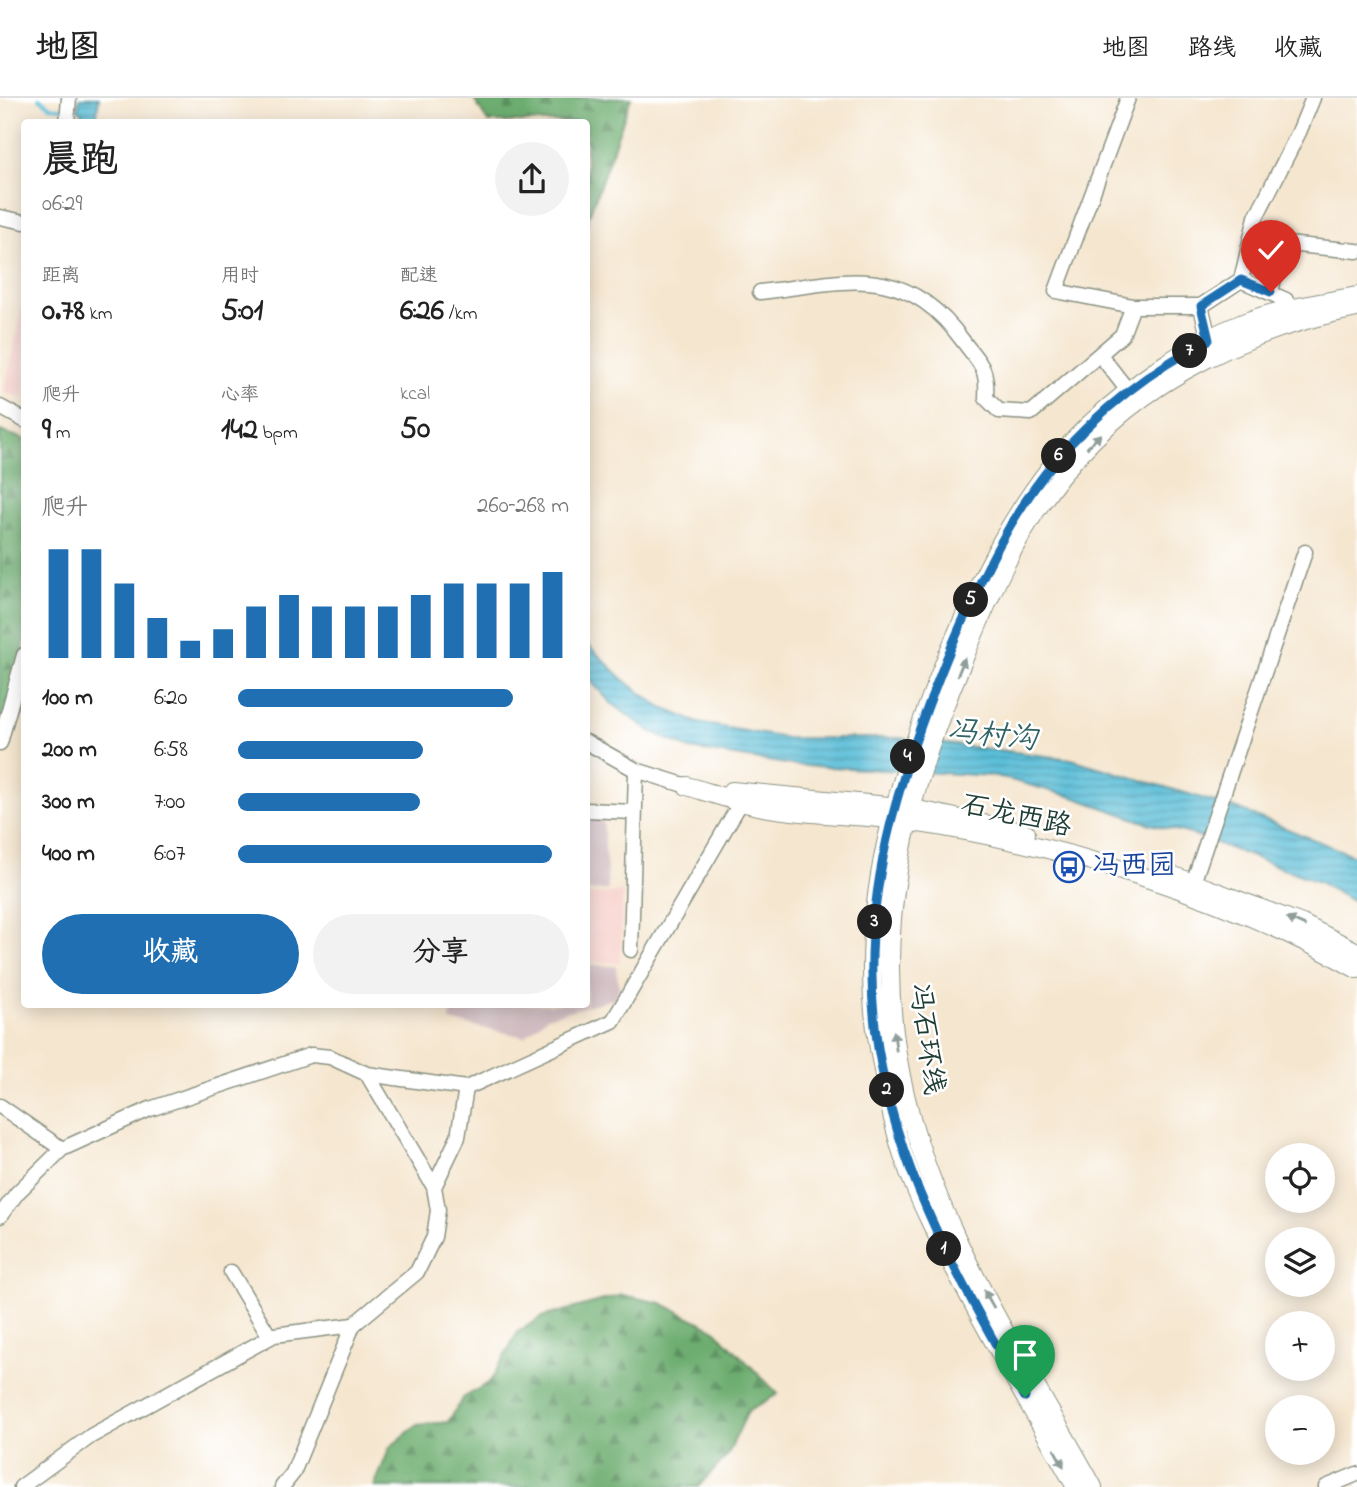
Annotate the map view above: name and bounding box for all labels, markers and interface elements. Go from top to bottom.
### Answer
text: 地图 [35,25,101,73]
text: 地图 [1102,32,1150,67]
text: 路线 [1188,32,1236,67]
text: 收藏 [1274,32,1322,67]
text: 晨跑 [42,134,118,190]
button: share [495,142,569,216]
text: 06:29 [42,188,82,221]
pin [1241,220,1301,292]
icon: check [1252,231,1290,269]
text: 距离 [42,263,80,290]
text: 用时 [221,263,259,290]
text: 配速 [400,263,438,290]
text: 0.78 [42,290,85,334]
text: 5:01 [221,290,263,334]
text: 6:26 [400,290,444,334]
text: km [85,301,113,328]
text: /km [444,301,478,328]
pin: 7 [1172,334,1208,368]
text: 7 [1186,337,1193,364]
text: kcal [400,381,430,408]
text: 爬升 [42,382,80,409]
text: 心率 [221,382,259,409]
text: 50 [400,408,430,452]
text: 9 [42,409,51,453]
text: 142 [221,409,258,453]
text: m [51,420,71,447]
text: bpm [258,420,298,447]
one-way arrow [1085,432,1102,449]
pin: 6 [1042,438,1076,474]
text: 6 [1054,442,1063,469]
text: 260–268 m [477,490,569,523]
text: 爬升 [42,492,88,525]
pin: 5 [954,582,988,618]
text: 5 [965,586,976,613]
one-way arrow [955,657,966,678]
text: 100 m [42,682,93,715]
text: 6:20 [154,682,187,715]
water label: 冯村沟 [945,710,1042,764]
text: 200 m [42,734,97,767]
text: 6:58 [154,734,188,767]
pin: 4 [890,740,926,774]
text: 4 [904,743,911,770]
street label: 石龙西路 [957,785,1075,849]
text: 300 m [42,786,95,819]
text: 7:00 [154,786,185,819]
text: 400 m [42,838,95,871]
text: 6:07 [154,838,186,871]
place label: 冯西园 [1092,847,1176,888]
bus stop icon: 冯西园 [1052,850,1086,884]
pin: 3 [858,904,892,940]
text: 3 [871,908,878,935]
button: 收藏 [42,914,299,994]
button: 分享 [313,914,569,994]
one-way arrow [1286,916,1306,928]
street label: 冯石环线 [897,981,953,1097]
one-way arrow [889,1029,900,1051]
pin: 2 [870,1072,904,1108]
text: 2 [882,1076,891,1103]
map controls [1265,1143,1335,1465]
button: locate [1265,1143,1335,1213]
button: layers [1265,1227,1335,1297]
pin: 1 [926,1232,962,1266]
text: 1 [940,1235,947,1262]
one-way arrow [983,1289,995,1308]
button: + [1265,1311,1335,1381]
pin [995,1325,1055,1397]
icon: arrive [1006,1336,1044,1374]
button: − [1265,1395,1335,1465]
one-way arrow [1053,1448,1065,1467]

